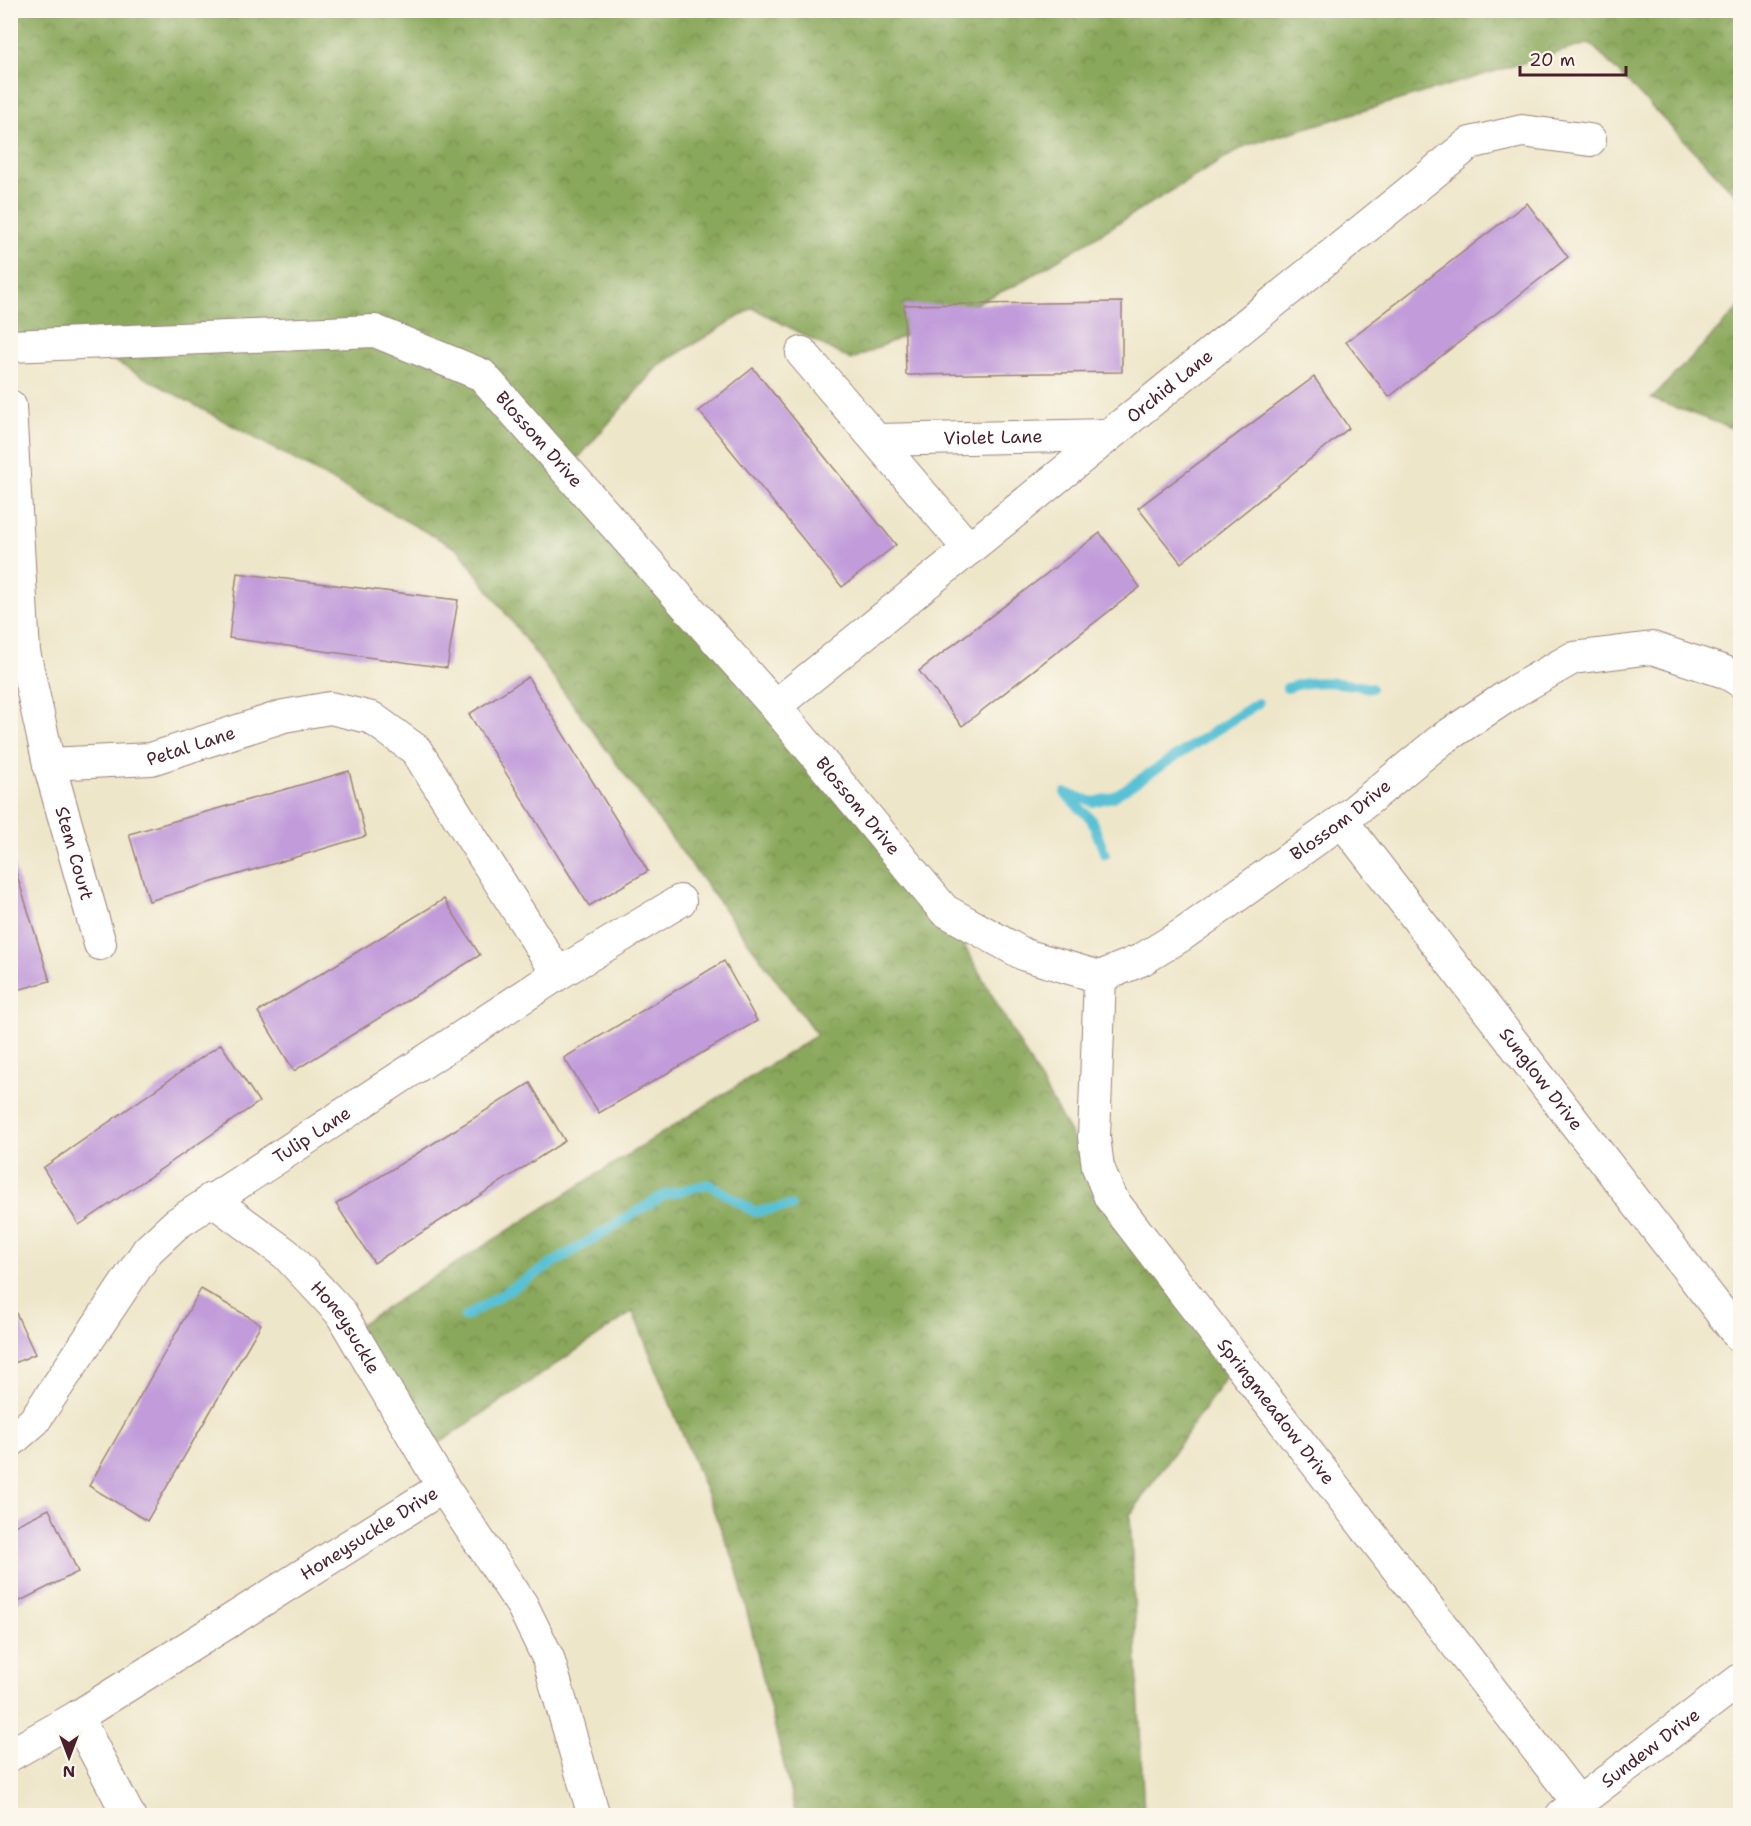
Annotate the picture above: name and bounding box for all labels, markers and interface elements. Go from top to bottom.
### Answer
scale bar [1520,39,1626,77]
text: 20 m [1529,48,1575,72]
street label: Orchid Lane [1122,344,1218,428]
street label: Blossom Drive [490,386,588,493]
street label: Violet Lane [943,424,1043,451]
street label: Petal Lane [143,721,238,772]
street label: Blossom Drive [810,752,906,860]
street label: Blossom Drive [1285,774,1396,866]
street label: Stem Court [50,804,99,903]
street label: Sunglow Drive [1494,1023,1588,1135]
street label: Tulip Lane [268,1101,355,1169]
street label: Honeysuckle [305,1276,386,1378]
street label: Springmeadow Drive [1212,1334,1340,1490]
street label: Honeysuckle Drive [296,1481,443,1586]
street label: Sundew Drive [1596,1703,1705,1793]
north arrow [39,1727,99,1787]
text: N [63,1761,75,1782]

